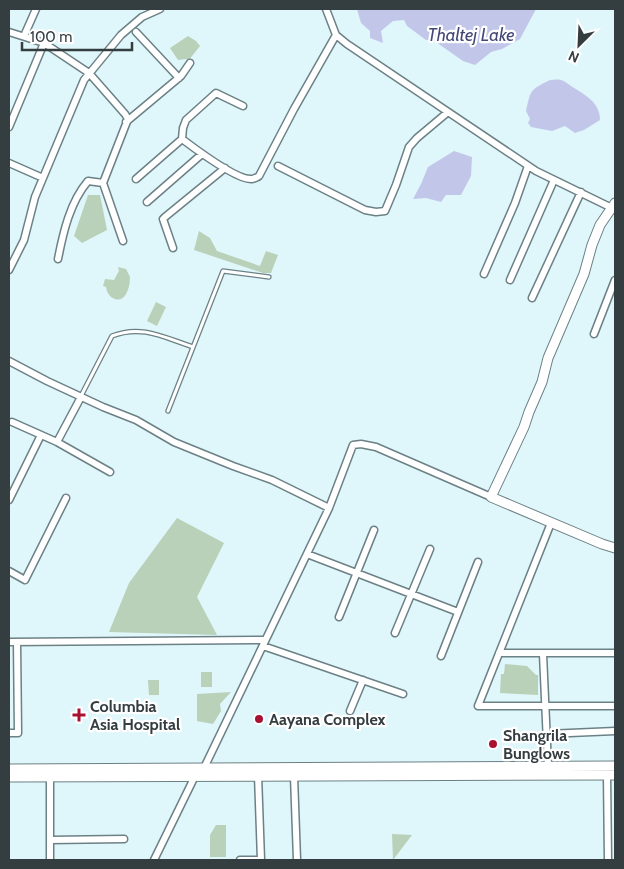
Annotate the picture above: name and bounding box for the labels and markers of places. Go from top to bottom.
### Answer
place label: Columbia Asia Hospital [90,697,180,734]
marker: Columbia Asia Hospital [72,708,86,722]
place label: Aayana Complex [269,710,386,729]
marker: Aayana Complex [253,713,265,725]
place label: Shangrila Bunglows [503,726,570,763]
marker: Shangrila Bunglows [487,738,499,750]

